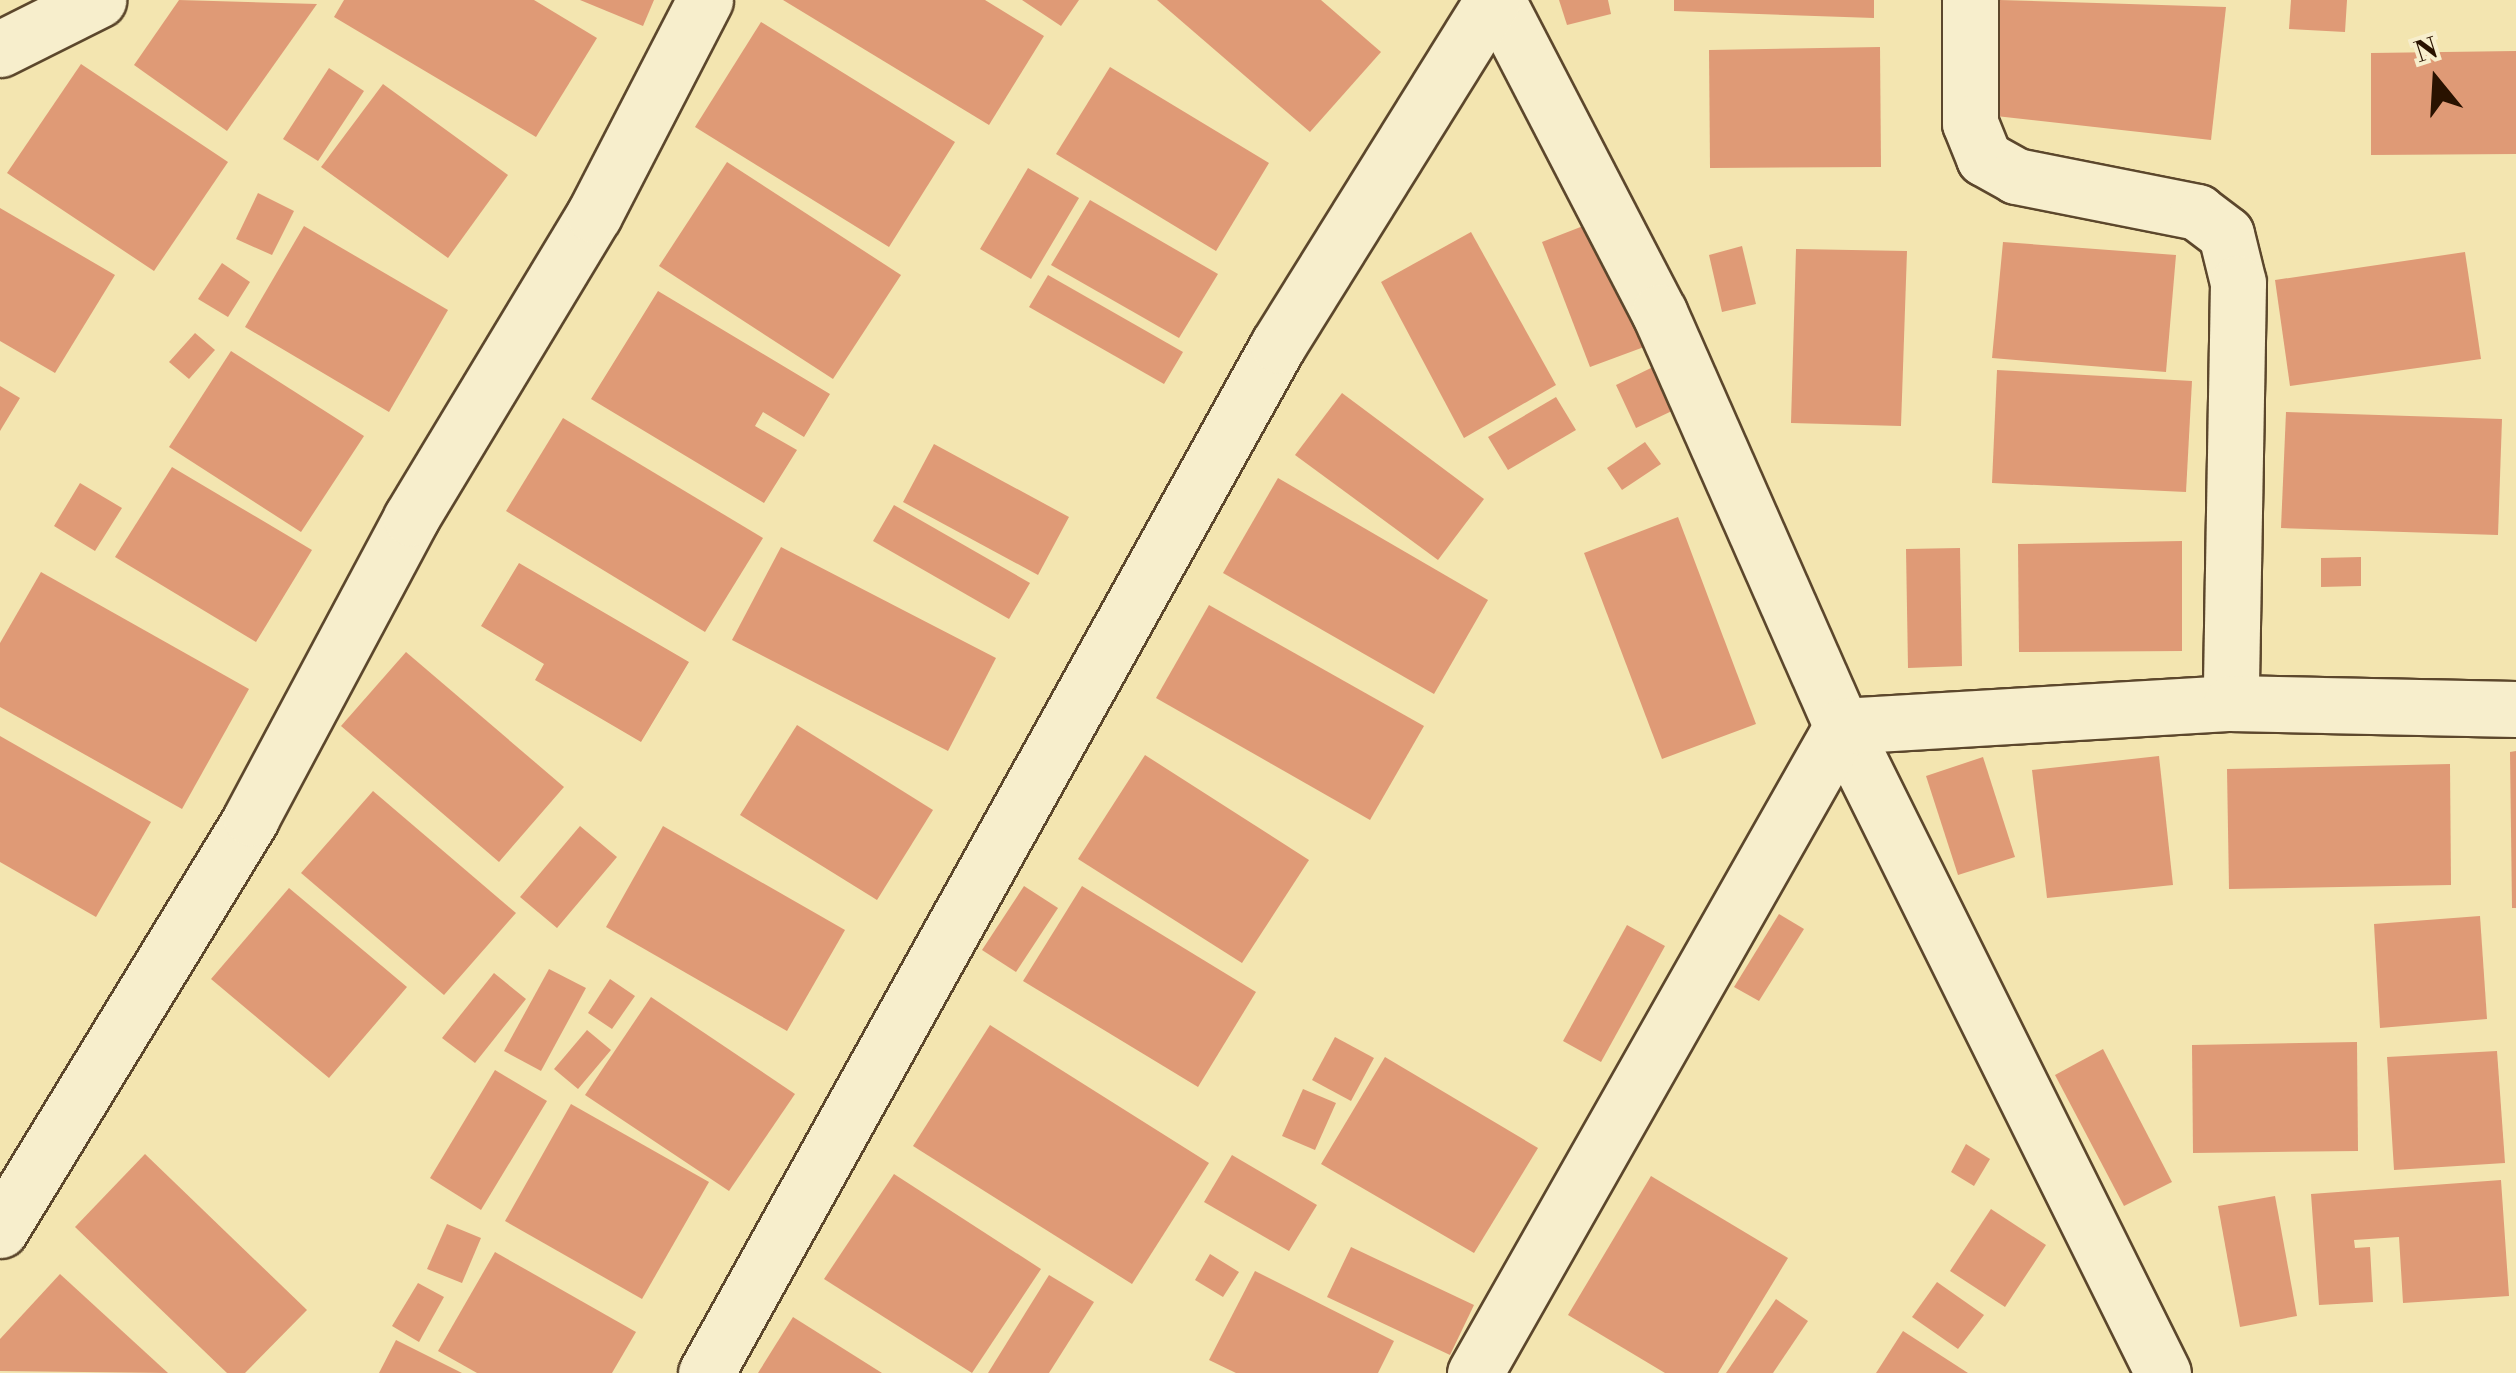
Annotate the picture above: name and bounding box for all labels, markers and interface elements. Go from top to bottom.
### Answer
north arrow [2386,30,2486,130]
text: N [2411,31,2443,71]

